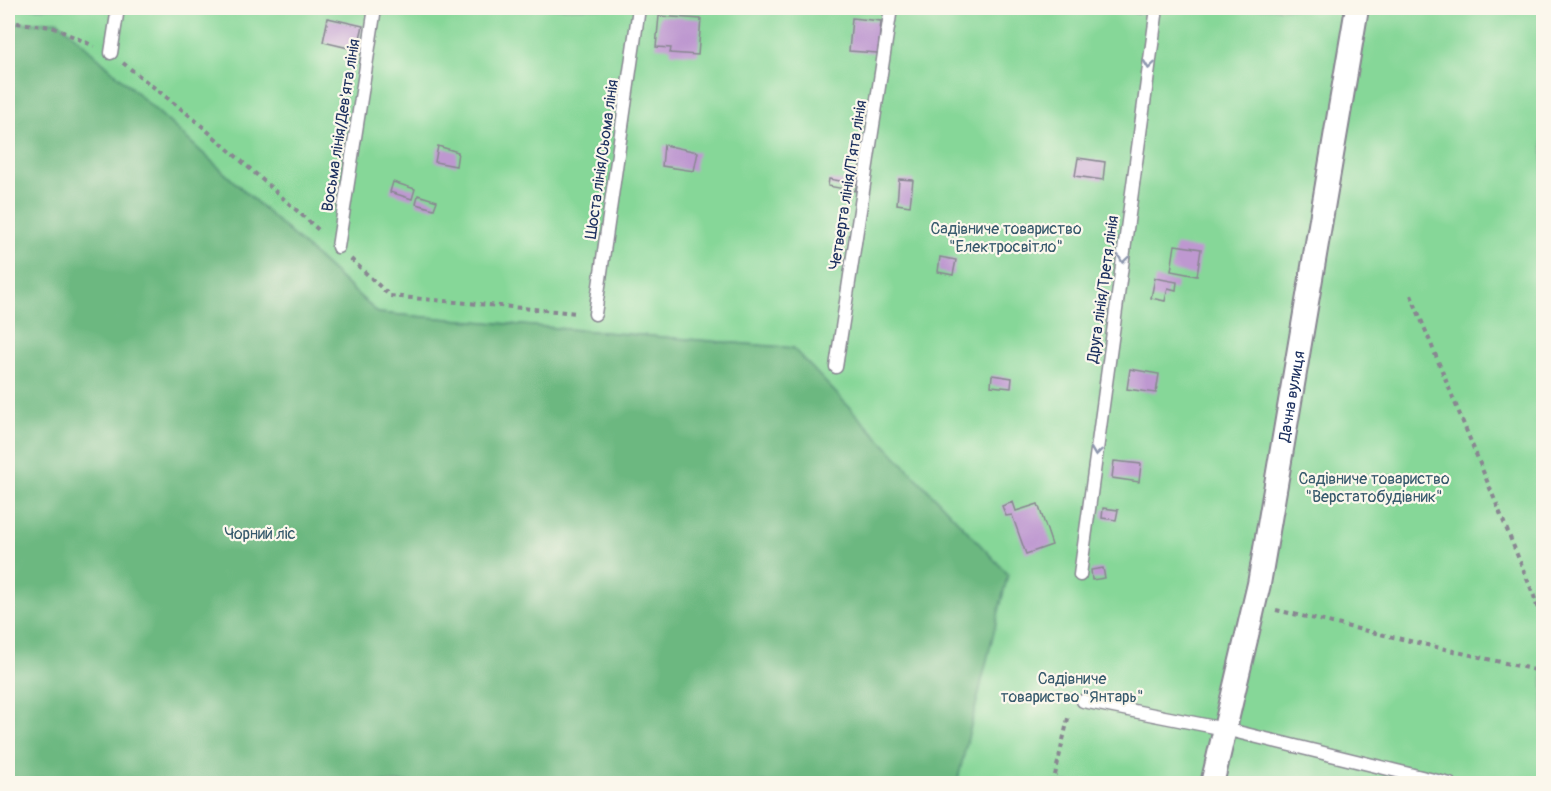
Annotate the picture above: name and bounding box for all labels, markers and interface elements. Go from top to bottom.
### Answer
street label: Восьма лінія/Дев'ята лінія [317,37,365,213]
one-way arrow [1143,61,1155,70]
street label: Шоста лінія/Сьома лінія [581,78,623,240]
street label: Четверта лінія/П'ята лінія [825,99,871,272]
street label: Друга лінія/Третя лінія [1083,214,1123,365]
park label: Садівниче товариство "Електросвітло" [930,219,1082,257]
one-way arrow [1117,254,1129,263]
street label: Дачна вулиця [1274,349,1310,444]
one-way arrow [1091,447,1103,457]
park label: Садівниче товариство "Верстатобудівник" [1298,469,1450,507]
park label: Чорний ліс [224,524,296,544]
park label: Садівниче товариство "Янтарь" [1001,669,1143,707]

